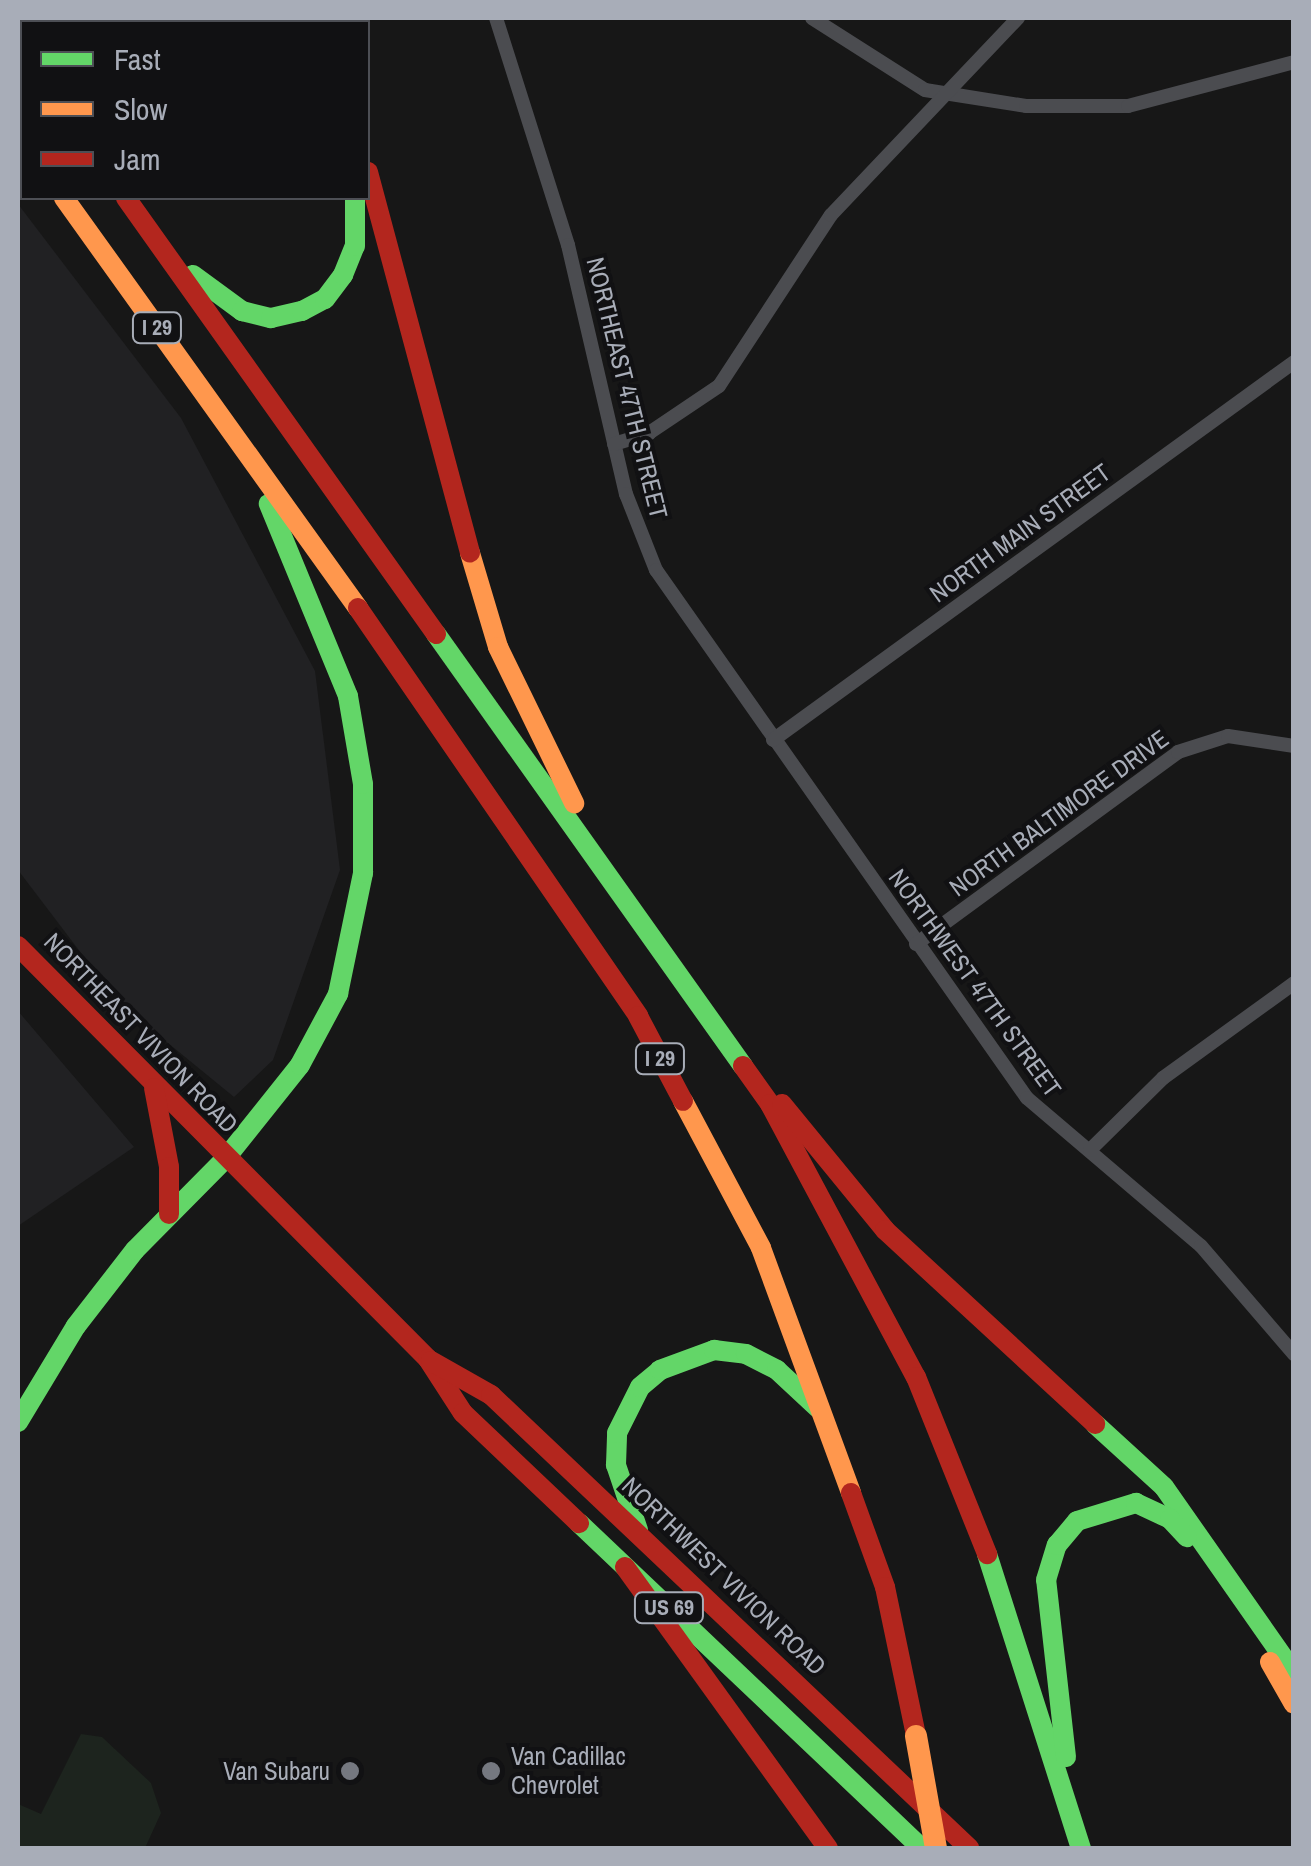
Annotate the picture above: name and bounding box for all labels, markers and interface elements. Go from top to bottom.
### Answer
legend [20,20,370,200]
text: Fast [114,39,161,79]
text: Slow [114,89,167,129]
text: Jam [114,139,160,179]
street label: NORTHEAST 47TH STREET [580,254,674,522]
road number: I 29 [130,311,184,345]
street label: NORTH MAIN STREET [924,457,1116,609]
street label: NORTH BALTIMORE DRIVE [944,723,1174,903]
street label: NORTHWEST 47TH STREET [882,863,1068,1103]
street label: NORTHEAST VIVION ROAD [38,927,244,1139]
road number: I 29 [632,1042,688,1076]
street label: NORTHWEST VIVION ROAD [616,1471,832,1681]
road number: US 69 [632,1591,706,1625]
place label: Van Cadillac Chevrolet [511,1742,626,1801]
place label: Van Subaru [223,1756,330,1786]
marker: Van Subaru [339,1760,361,1782]
marker: Van Cadillac Chevrolet [480,1760,502,1782]

